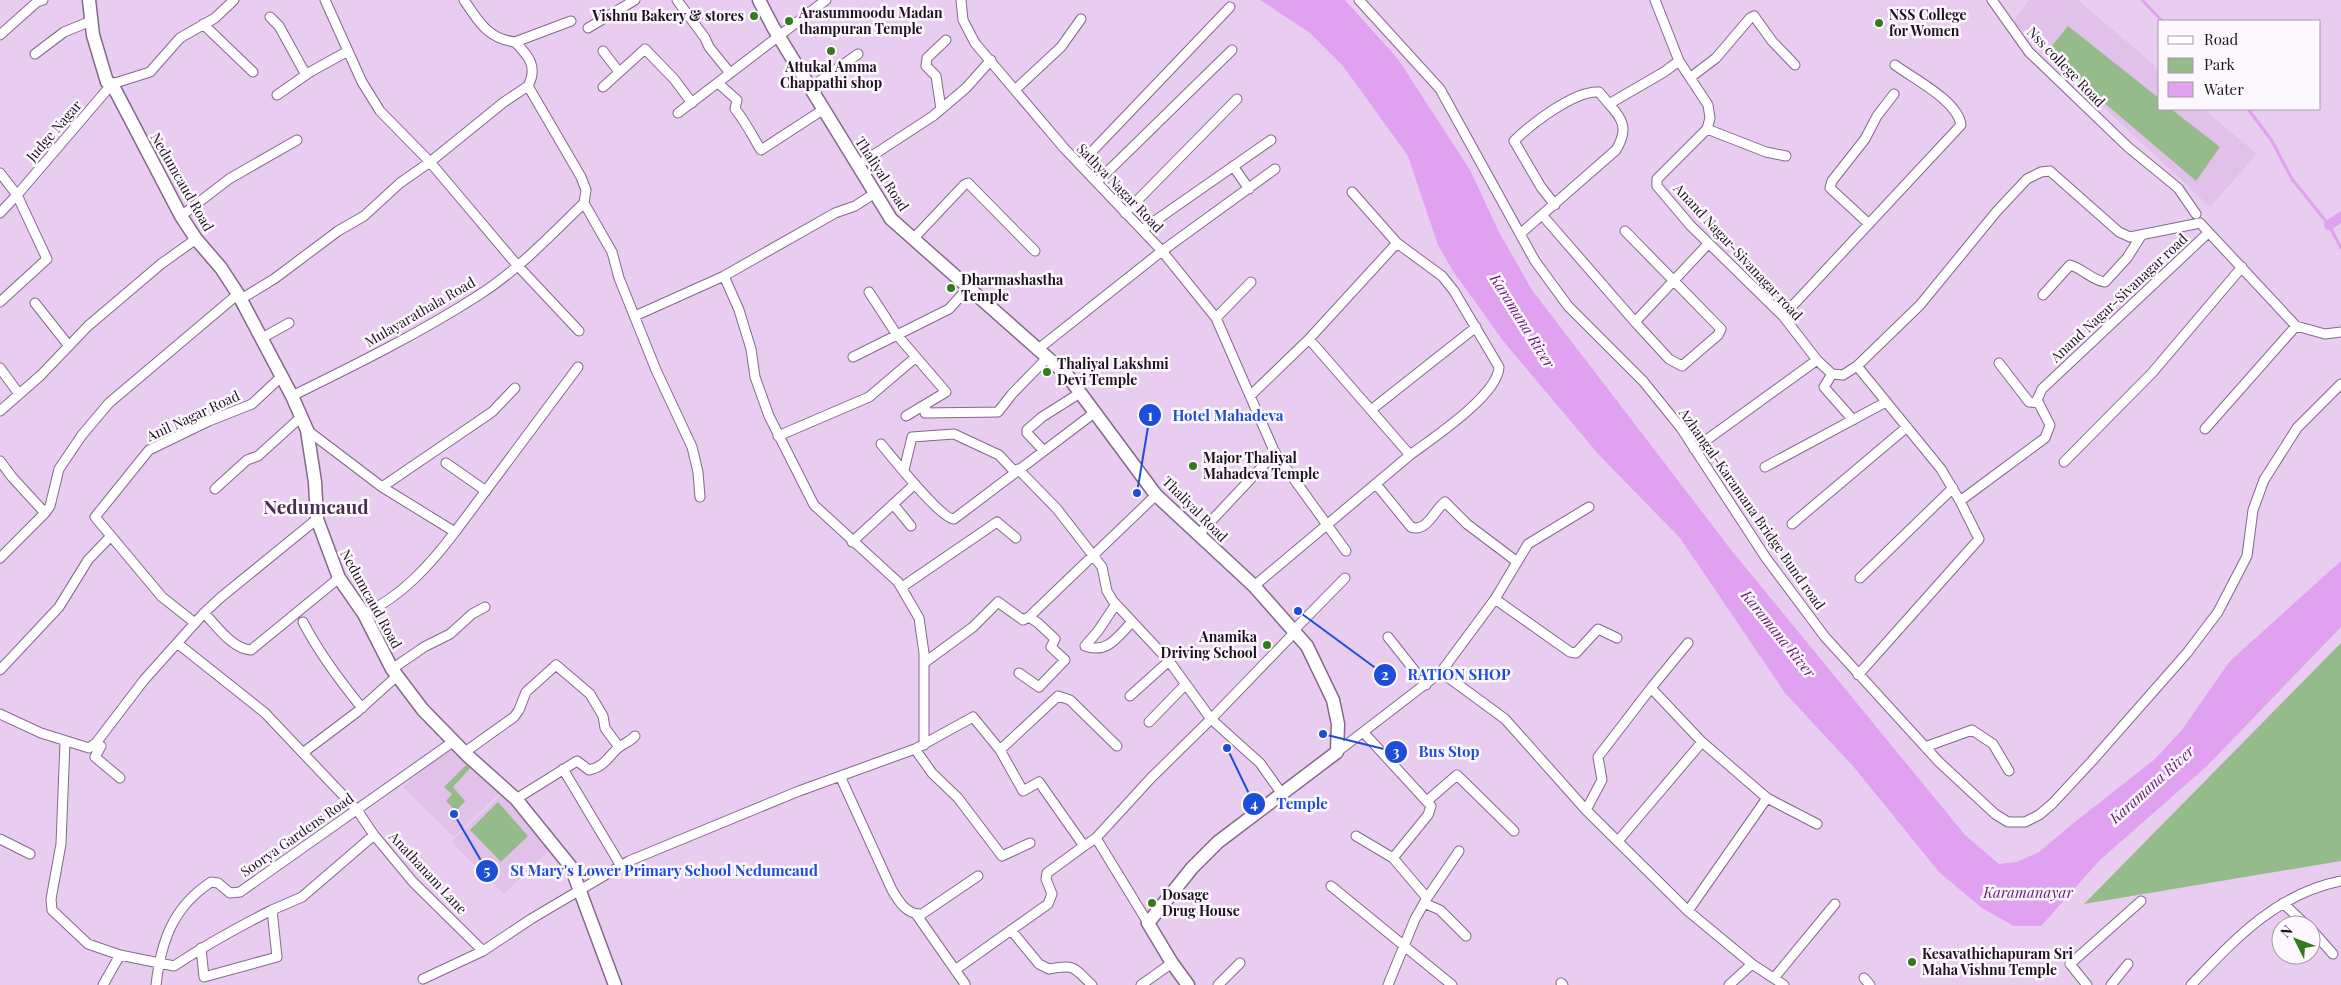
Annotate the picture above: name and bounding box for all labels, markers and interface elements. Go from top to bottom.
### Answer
place label: Arasummoodu Madan thampuran Temple [798,3,943,38]
place label: NSS College for Women [1889,5,1967,40]
place label: Vishnu Bakery & stores [591,6,744,25]
marker: Vishnu Bakery & stores [748,10,760,22]
marker: Arasummoodu Madan thampuran Temple [783,15,795,27]
marker: NSS College for Women [1873,17,1885,29]
legend [2158,20,2321,110]
street label: Nss college Road [2023,22,2110,111]
text: Road [2204,29,2238,49]
marker: Attukal Amma Chappathi shop [825,45,837,57]
text: Park [2204,54,2236,74]
place label: Attukal Amma Chappathi shop [780,57,882,92]
text: Water [2203,79,2244,99]
street label: Judge Nagar [21,95,86,166]
street label: Nedumcaud Road [147,129,218,234]
street label: Thaliyal Road [851,133,914,215]
street label: Sathya Nagar Road [1073,139,1168,236]
street label: Anand Nagar-Sivanagar road [1669,178,1807,324]
street label: Anand Nagar-Sivanagar road [2045,229,2191,367]
water label: Karamana River [1485,269,1560,372]
place label: Dharmashastha Temple [961,270,1064,305]
street label: Mulayarathala Road [361,272,478,351]
marker: Dharmashastha Temple [945,282,957,294]
place label: Thaliyal Lakshmi Devi Temple [1057,354,1169,389]
marker: Thaliyal Lakshmi Devi Temple [1041,366,1053,378]
street label: Anil Nagar Road [142,386,242,446]
callout: Hotel Mahadeva [1137,400,1293,430]
street label: Azhangal-Karamana Bridge Bund road [1675,403,1830,613]
text: 1 [1147,405,1153,425]
text: Hotel Mahadeva [1172,405,1284,425]
place label: Major Thaliyal Mahadeva Temple [1203,448,1319,483]
marker: Major Thaliyal Mahadeva Temple [1187,460,1199,472]
street label: Thaliyal Road [1159,472,1232,545]
district label: Nedumcaud [263,493,369,519]
street label: Nedumcaud Road [336,546,407,652]
water label: Karamana River [1737,585,1821,682]
place label: Anamika Driving School [1161,627,1258,662]
marker: Anamika Driving School [1261,639,1273,651]
callout: RATION SHOP [1372,660,1520,690]
text: 2 [1381,664,1389,684]
text: RATION SHOP [1407,664,1511,684]
callout: Bus Stop [1384,737,1490,767]
text: 3 [1392,741,1400,761]
text: Bus Stop [1418,741,1480,761]
water label: Karamana River [2104,741,2198,828]
street label: Soorya Gardens Road [236,788,357,881]
callout: Temple [1241,789,1338,819]
text: 4 [1250,793,1258,813]
text: Temple [1276,793,1328,813]
street label: Anathanam Lane [385,827,472,918]
callout: St Mary's Lower Primary School Nedumcaud [475,856,828,886]
text: 5 [484,860,491,880]
text: St Mary's Lower Primary School Nedumcaud [510,860,818,880]
water label: Karamanayar [1982,882,2073,902]
place label: Dosage Drug House [1162,885,1240,920]
marker: Dosage Drug House [1146,897,1158,909]
north arrow [2271,915,2321,965]
text: N [2276,921,2296,941]
place label: Kesavathichapuram Sri Maha Vishnu Temple [1922,944,2073,979]
marker: Kesavathichapuram Sri Maha Vishnu Temple [1906,956,1918,968]

